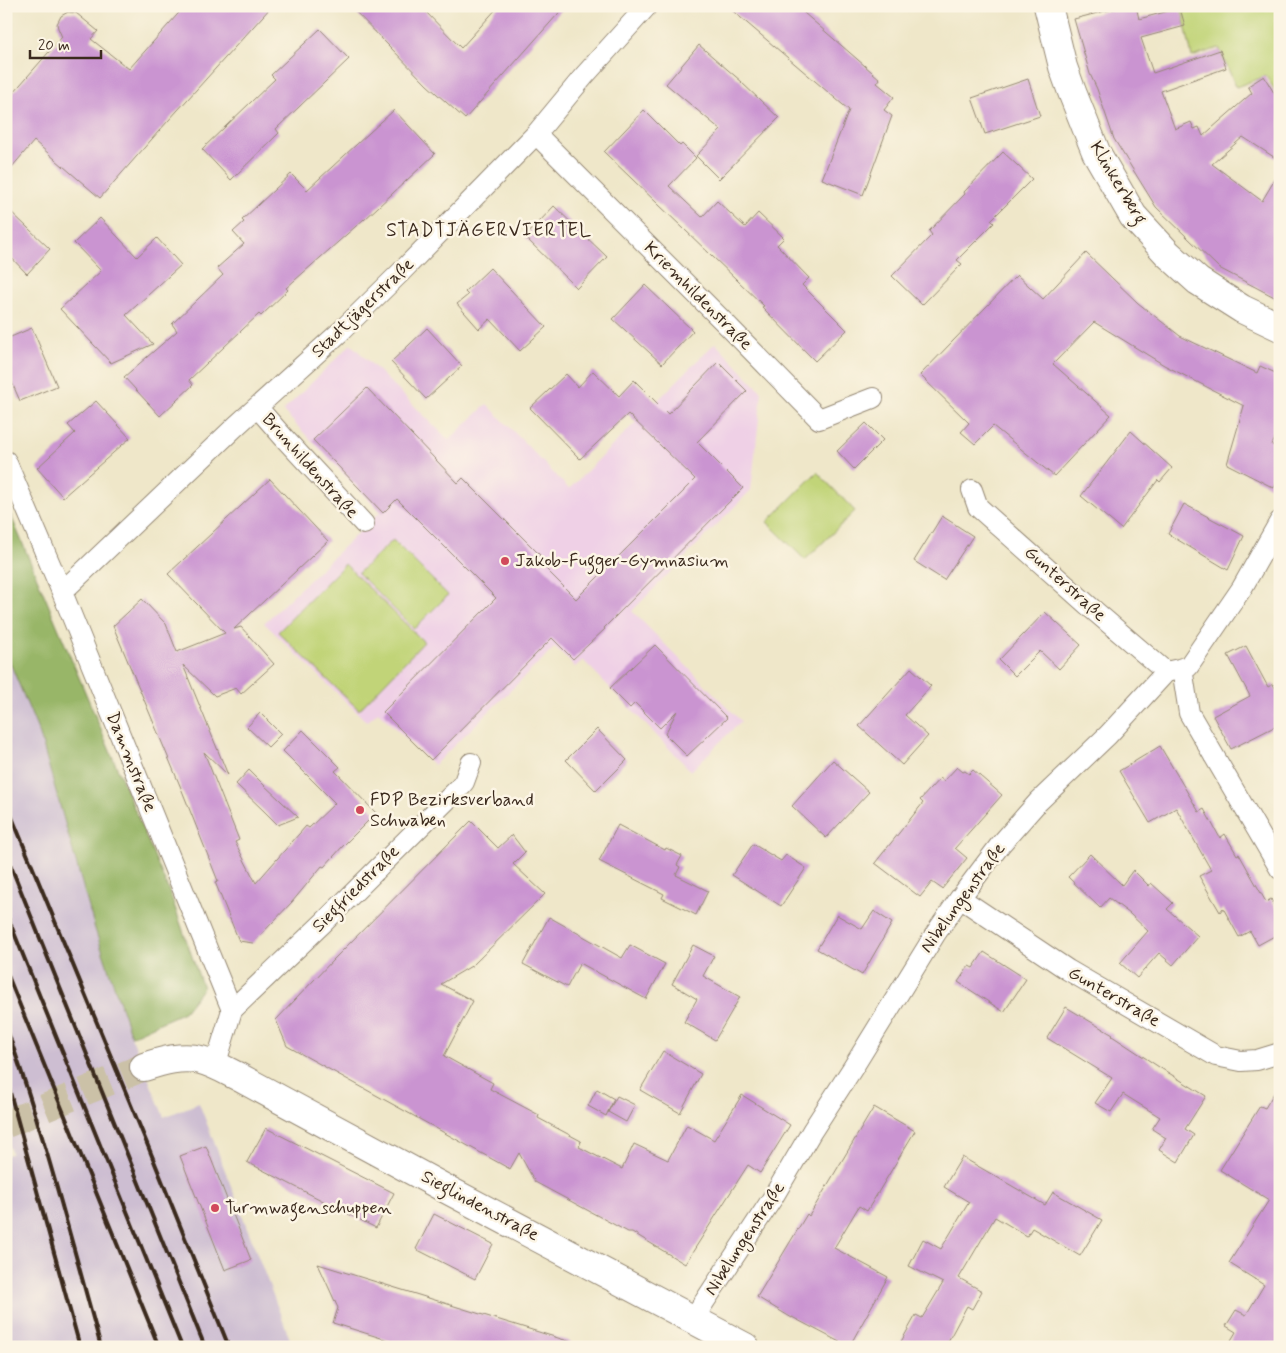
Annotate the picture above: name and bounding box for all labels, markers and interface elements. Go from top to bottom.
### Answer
scale bar [30,28,101,60]
text: 20 m [38,36,70,56]
street label: Klinkerberg [1082,137,1152,230]
district label: STADTJÄGERVIERTEL [386,218,592,243]
street label: Kriemhildenstraße [638,236,758,356]
street label: Stadtjägerstraße [306,253,420,363]
street label: Brunhildenstraße [256,408,364,524]
street label: Gunterstraße [1019,541,1111,627]
place label: Jakob-Fugger-Gymnasium [515,549,729,575]
marker: Jakob-Fugger-Gymnasium [499,555,511,567]
street label: Dammstraße [100,708,162,816]
place label: FDP Bezirksverband Schwaben [370,788,534,833]
marker: FDP Bezirksverband Schwaben [354,804,366,816]
street label: Nibelungenstraße [915,838,1012,958]
street label: Siegfriedstraße [307,840,407,939]
street label: Gunterstraße [1064,961,1165,1033]
street label: Sieglindenstraße [416,1165,543,1249]
street label: Nibelungenstraße [699,1178,792,1301]
place label: Turmwagenschuppen [225,1196,392,1222]
marker: Turmwagenschuppen [209,1202,221,1214]

